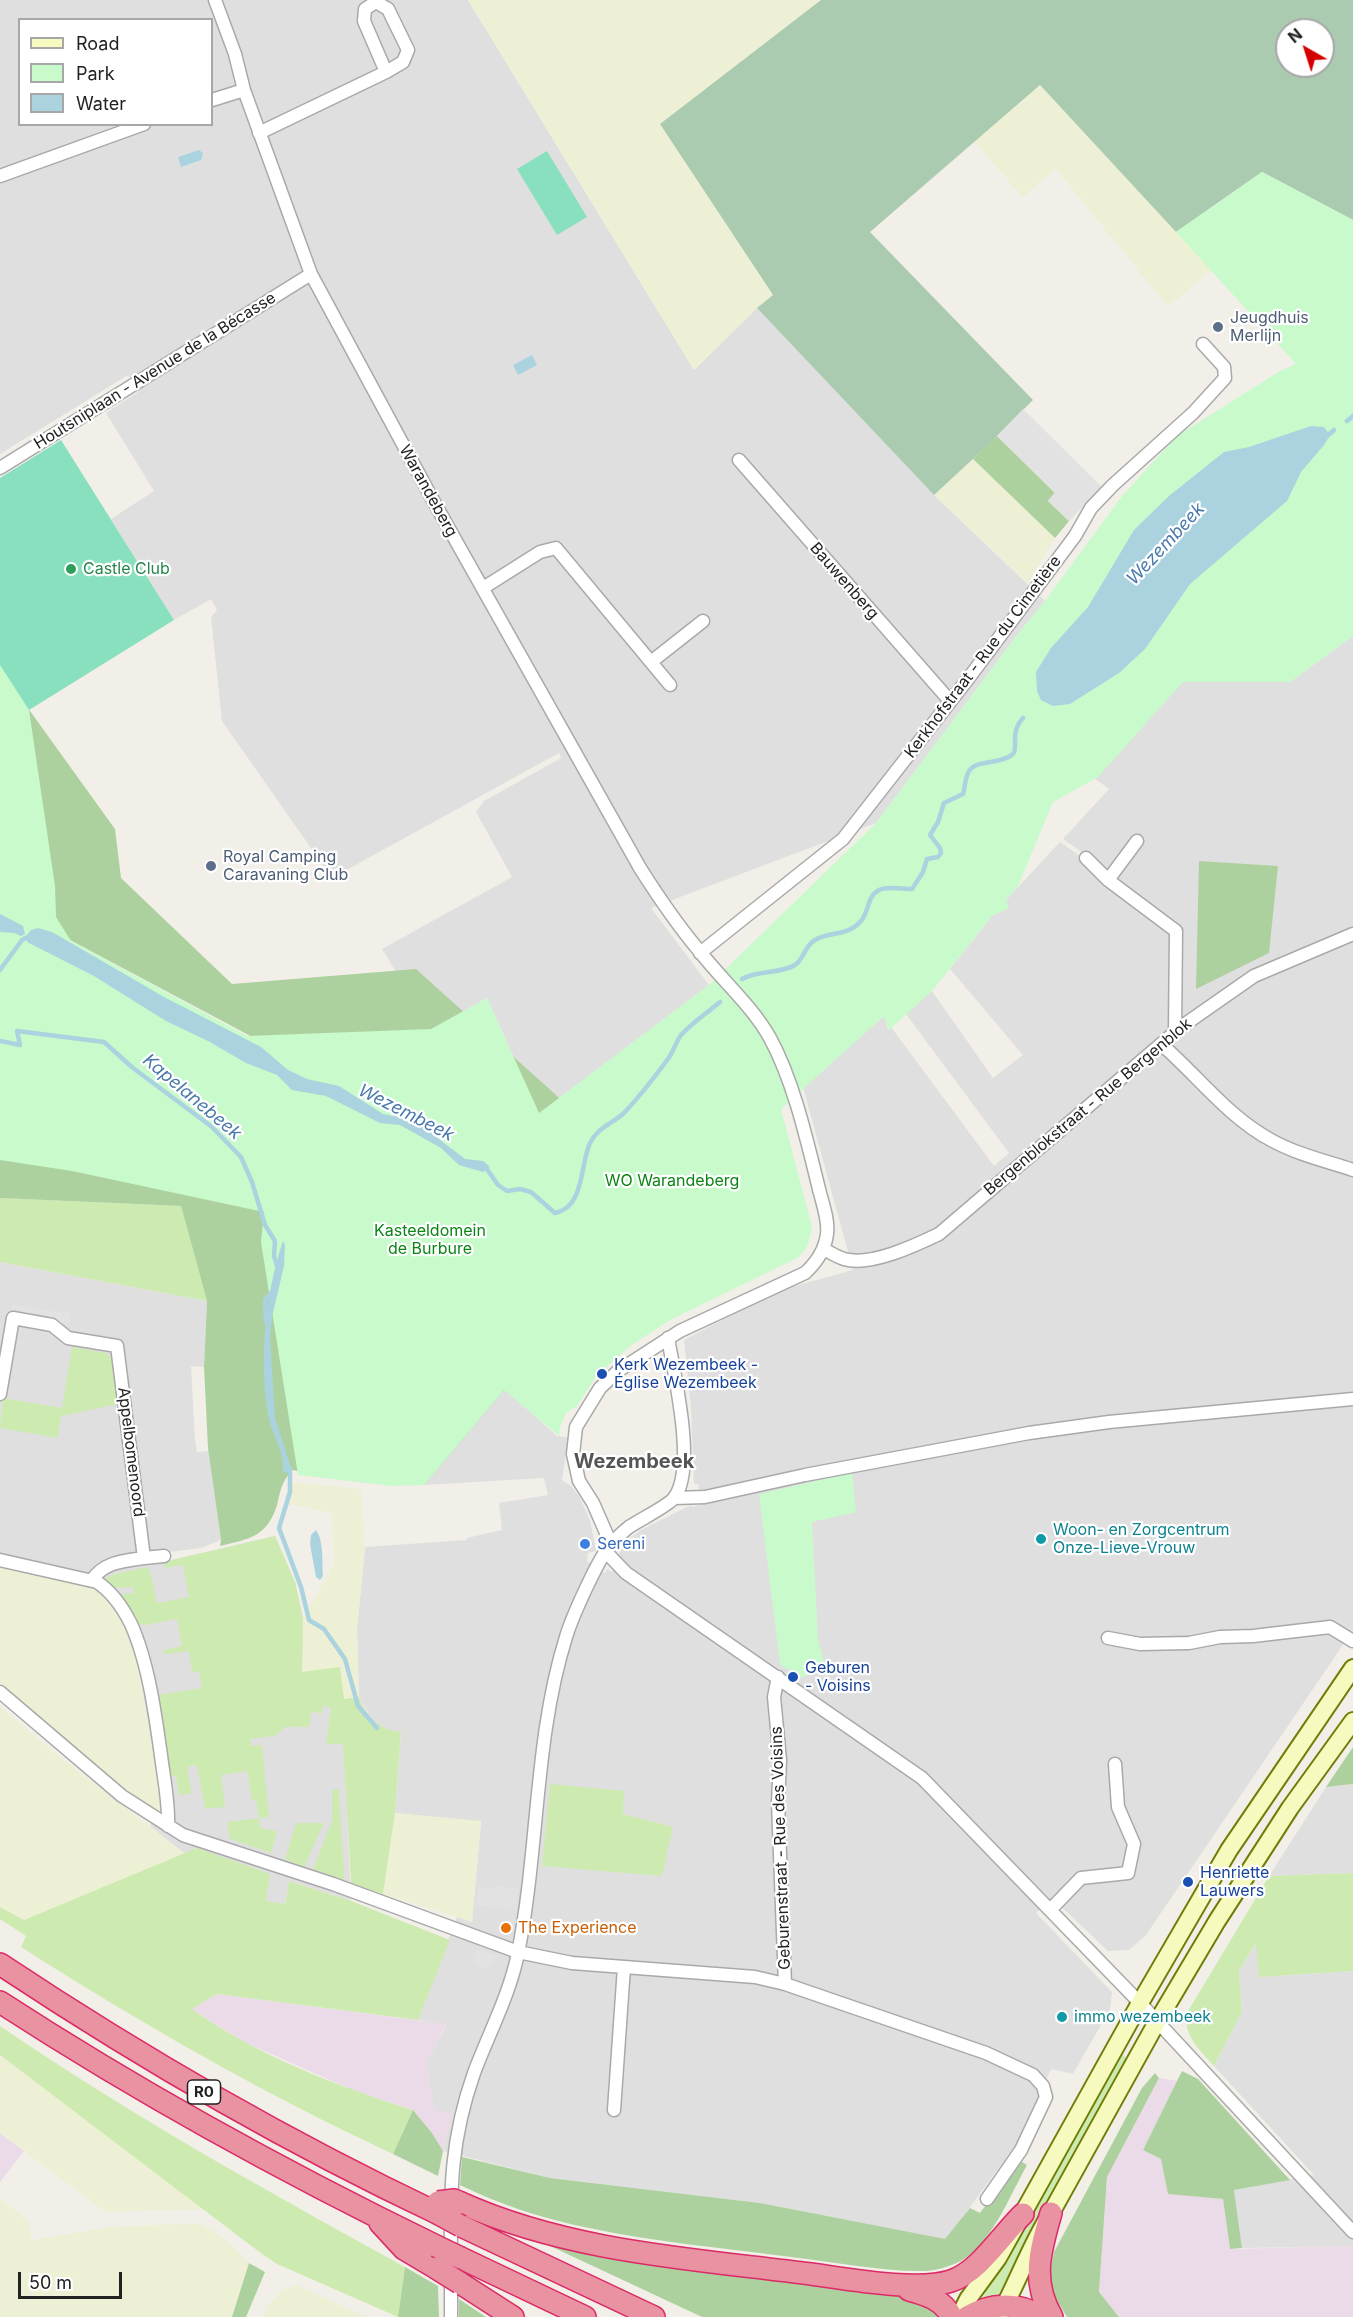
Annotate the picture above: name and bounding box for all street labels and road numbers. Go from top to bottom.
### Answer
street label: Houtsniplaan - Avenue de la Bécasse [31,288,279,454]
street label: Warandeberg [395,442,461,540]
street label: Bauwenberg [806,539,882,623]
street label: Kerkhofstraat - Rue du Cimetière [901,552,1065,762]
street label: Bergenblokstraat - Rue Bergenblok [980,1014,1196,1200]
street label: Appelbomenoord [114,1386,148,1518]
street label: Geburenstraat - Rue des Voisins [767,1726,795,1970]
road number: R0 [188,2080,220,2104]

